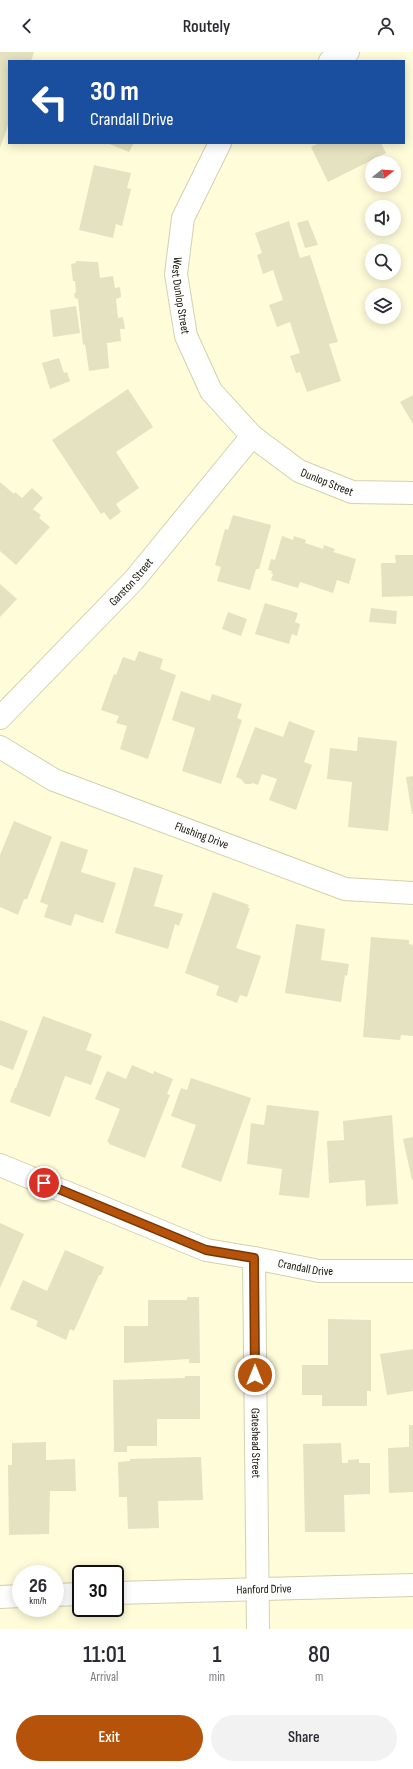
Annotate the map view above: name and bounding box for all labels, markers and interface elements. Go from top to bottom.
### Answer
icon: back [16,15,38,37]
icon: person [375,15,397,37]
text: Routely [183,16,230,37]
text: 30 m [90,75,139,108]
icon: left [24,76,76,128]
text: Crandall Drive [90,109,174,130]
north arrow [365,156,401,192]
map controls [365,156,401,324]
button: sound [365,200,401,236]
button: search [365,244,401,280]
street label: West Dunlop Street [169,256,193,336]
button: layers [365,288,401,324]
street label: Dunlop Street [299,465,356,499]
street label: Garston Street [106,555,157,609]
street label: Flushing Drive [173,818,231,852]
pin [27,1166,61,1200]
icon: arrive [33,1172,55,1194]
street label: Crandall Drive [277,1255,333,1279]
position arrow [234,1354,276,1396]
street label: Gateshead Street [248,1408,264,1478]
speed limit sign: 30 [72,1565,124,1617]
text: 26 [29,1574,47,1598]
street label: Hanford Drive [236,1581,292,1597]
text: km/h [29,1595,47,1607]
text: 11:01 [83,1640,126,1669]
text: 1 [212,1640,221,1669]
text: 80 [308,1640,330,1669]
text: Arrival [90,1669,118,1685]
text: min [209,1669,225,1685]
text: m [315,1669,323,1685]
button: Exit [16,1715,203,1761]
button: Share [211,1715,397,1761]

